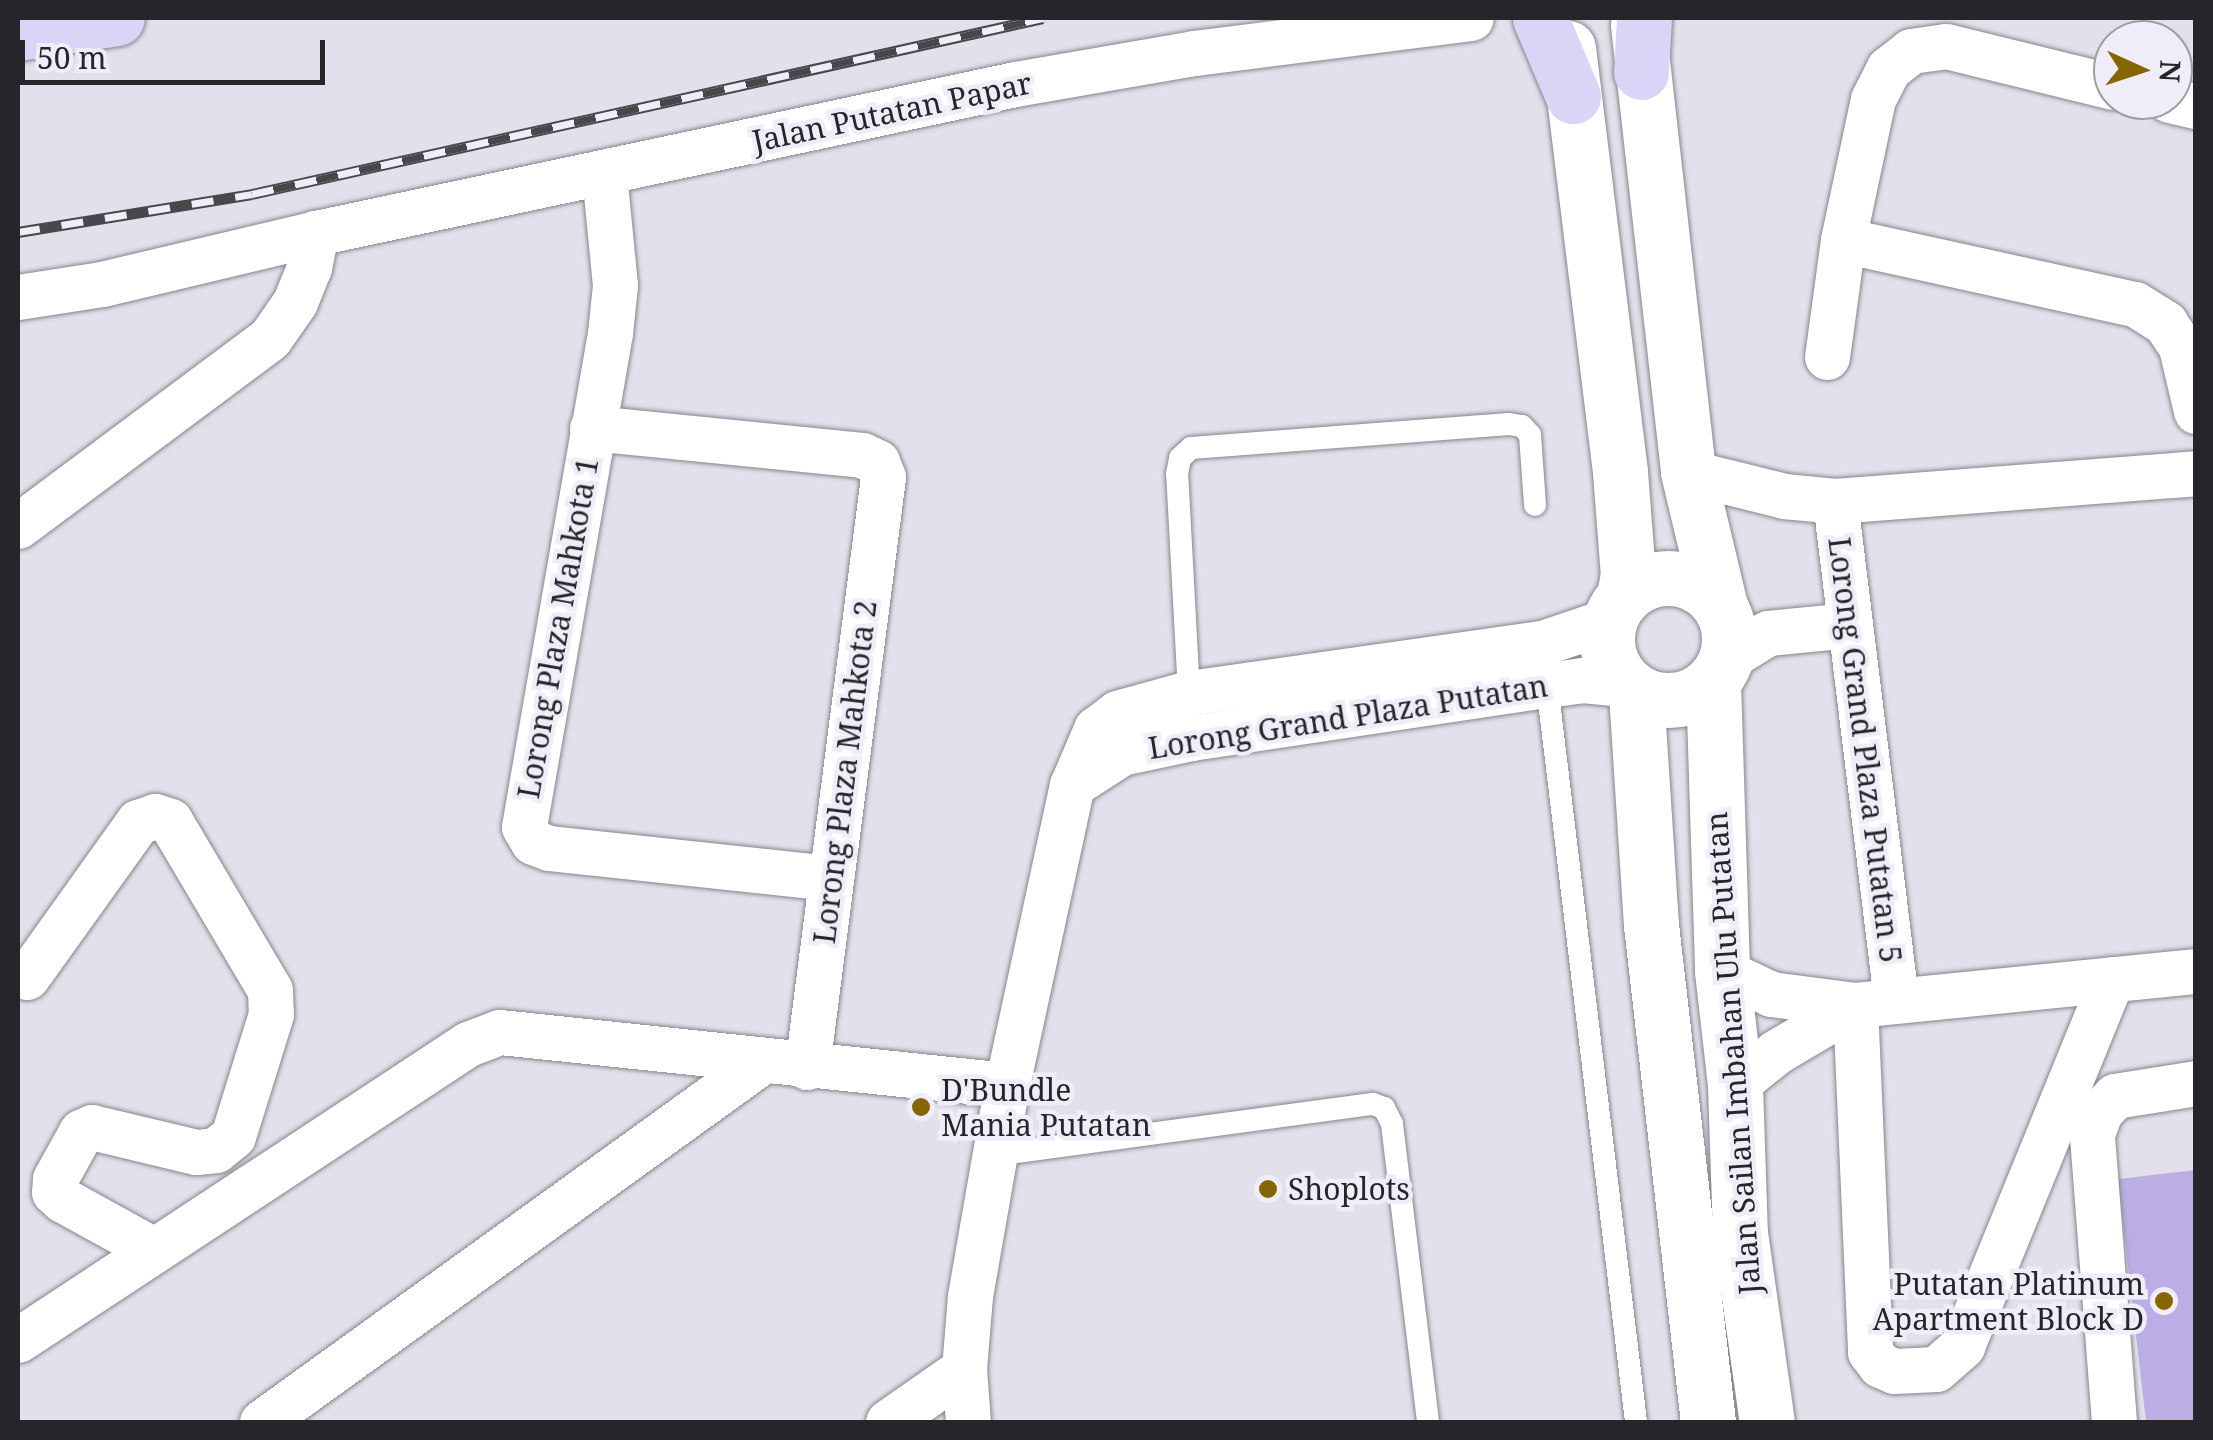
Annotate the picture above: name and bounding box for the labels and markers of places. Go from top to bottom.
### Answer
place label: D'Bundle Mania Putatan [941,1072,1151,1142]
marker: D'Bundle Mania Putatan [910,1096,932,1118]
place label: Shoplots [1288,1171,1410,1207]
marker: Shoplots [1257,1178,1279,1200]
place label: Putatan Platinum Apartment Block D [1873,1266,2144,1336]
marker: Putatan Platinum Apartment Block D [2153,1290,2175,1312]

